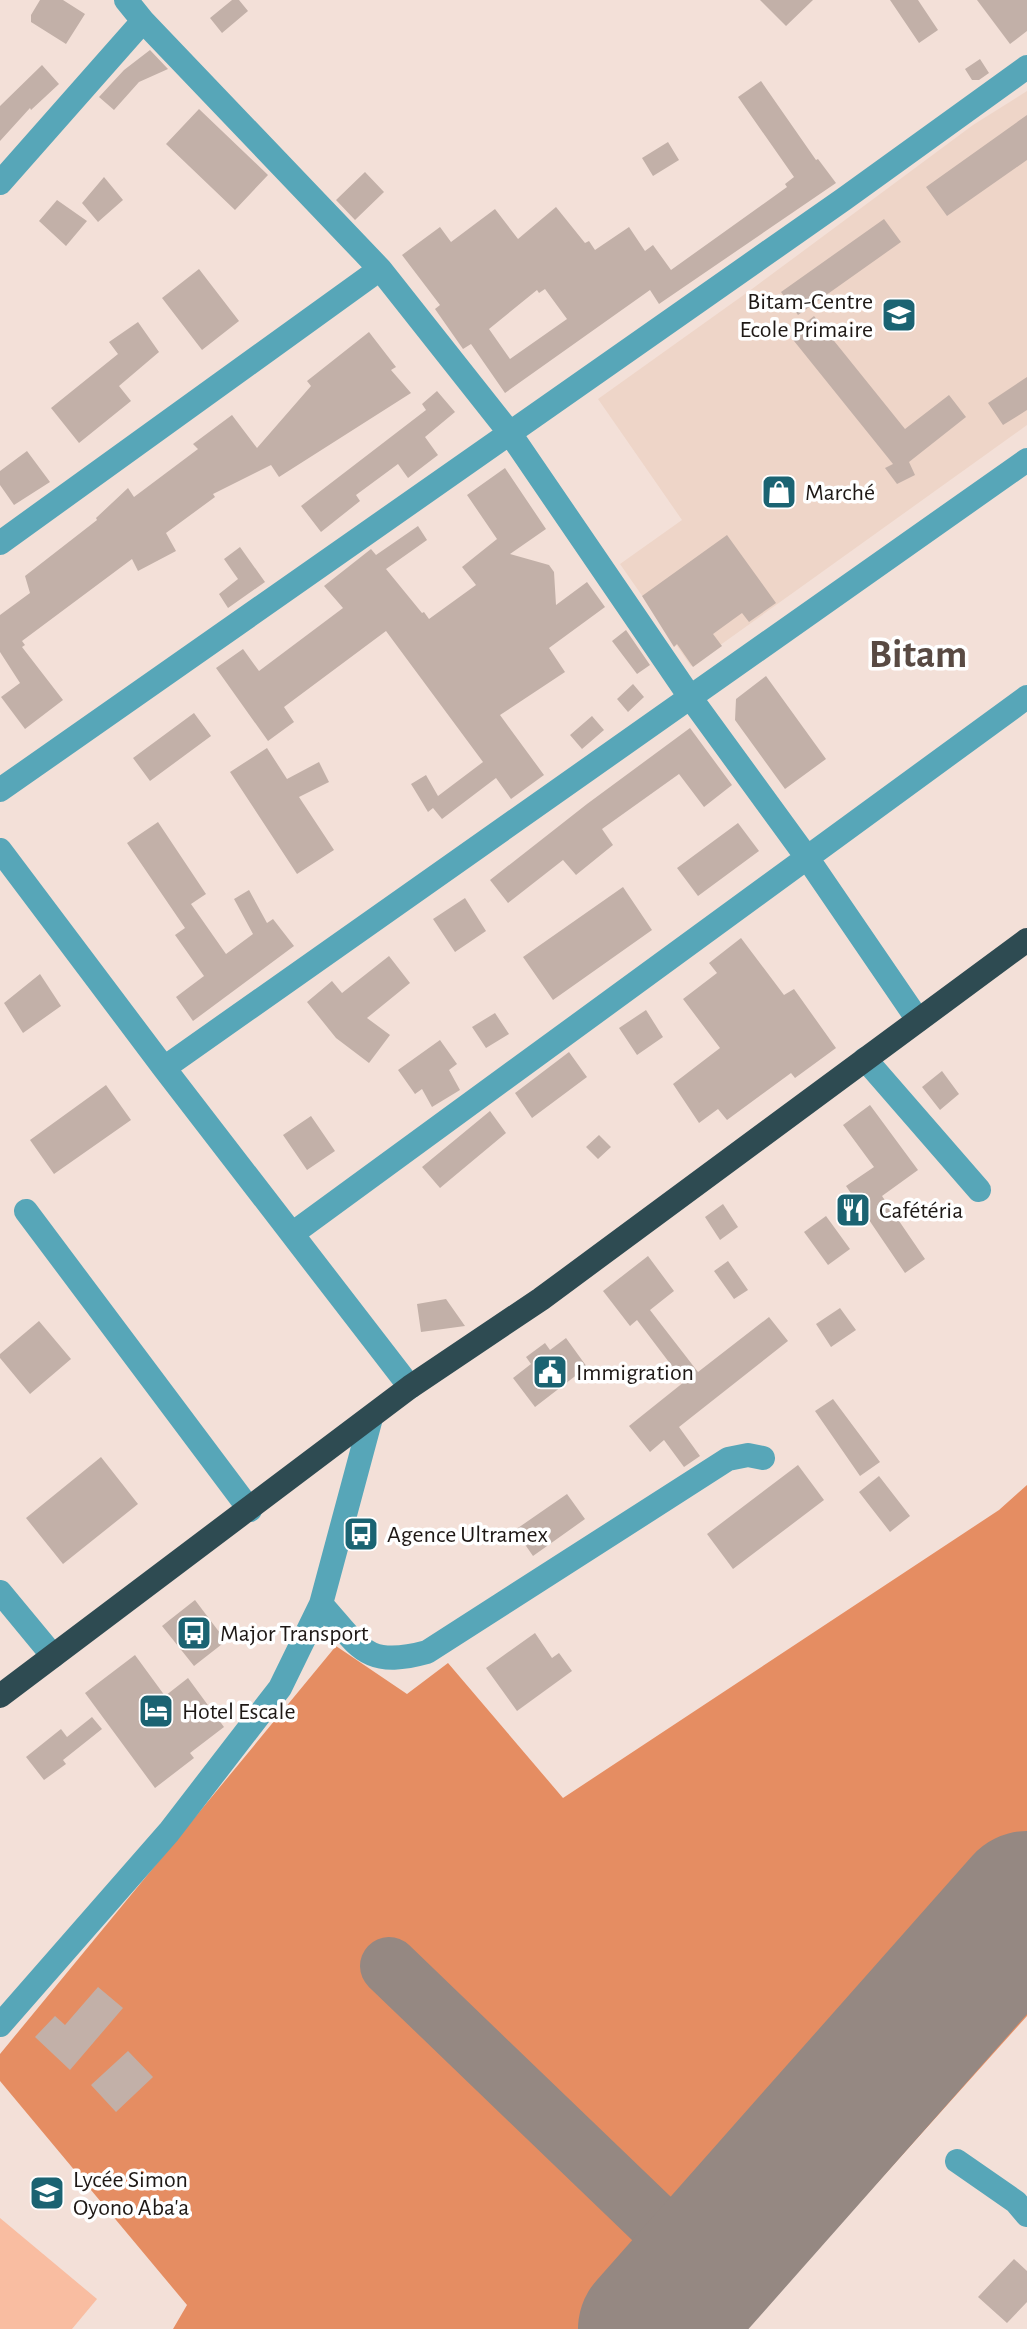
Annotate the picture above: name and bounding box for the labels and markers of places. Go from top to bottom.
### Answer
place label: Bitam-Centre Ecole Primaire [739,290,873,342]
school or university icon: Bitam-Centre Ecole Primaire [880,296,918,334]
shop icon: Marché [760,473,798,511]
place label: Marché [805,481,875,505]
restaurant icon: Cafétéria [834,1191,872,1229]
place label: Cafétéria [879,1199,963,1223]
public building icon: Immigration [531,1353,569,1391]
place label: Immigration [576,1361,694,1385]
bus stop icon: Agence Ultramex [342,1515,380,1553]
place label: Agence Ultramex [387,1523,549,1547]
bus stop icon: Major Transport [175,1614,213,1652]
place label: Major Transport [220,1622,369,1646]
hotel icon: Hotel Escale [137,1692,175,1730]
place label: Hotel Escale [182,1700,296,1724]
place label: Lycée Simon Oyono Aba'a [73,2168,189,2220]
school or university icon: Lycée Simon Oyono Aba'a [28,2174,66,2212]

